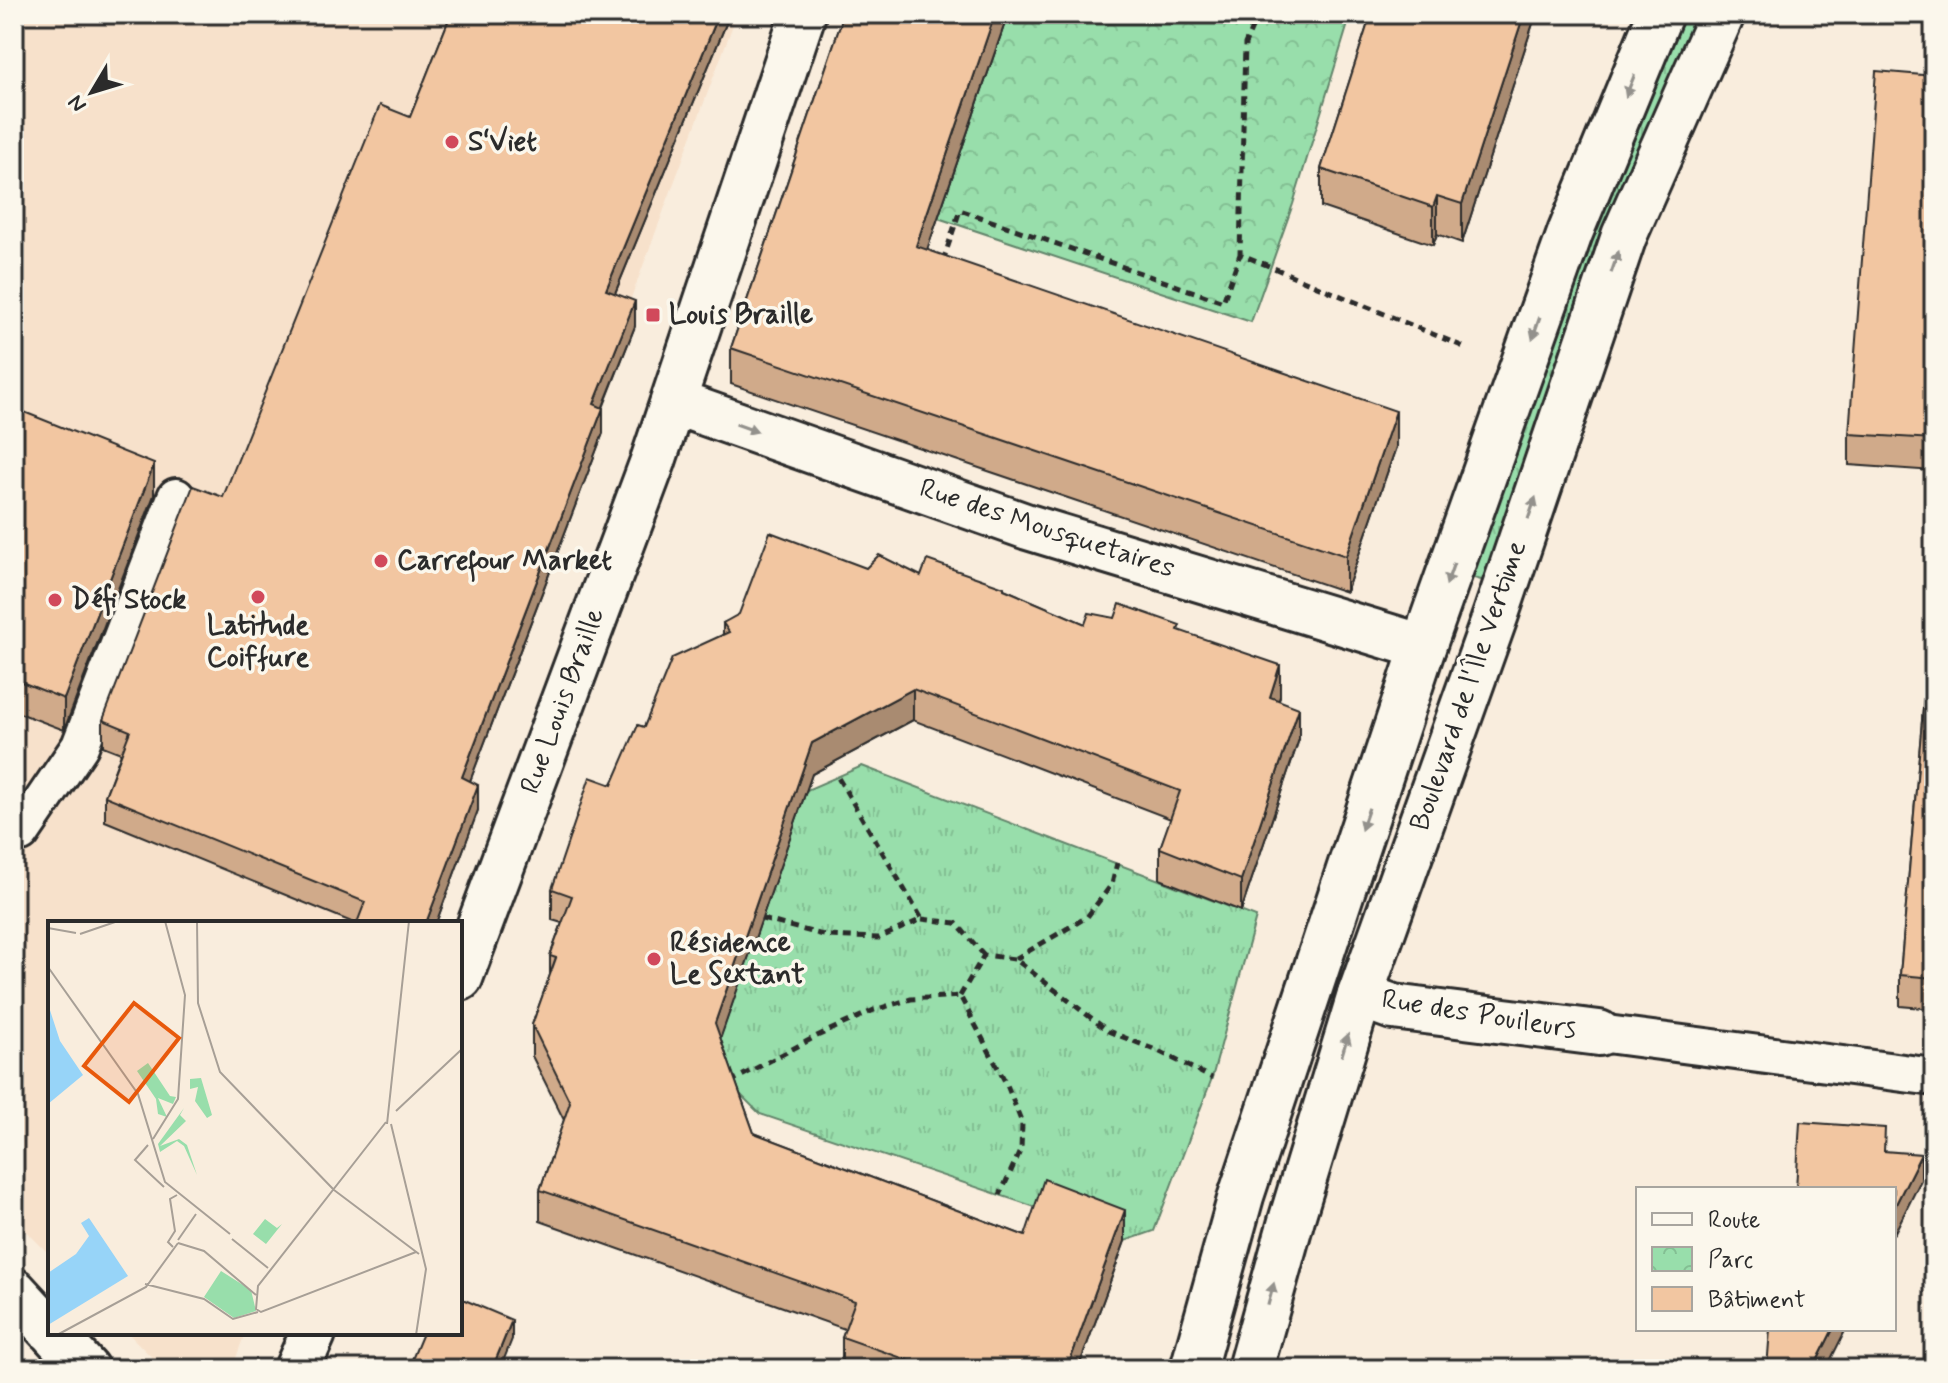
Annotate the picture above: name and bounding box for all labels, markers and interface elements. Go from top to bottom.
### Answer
north arrow [52,52,132,132]
one-way arrow [1624,74,1637,98]
text: N [62,89,93,117]
place label: S‘Viet [468,124,537,161]
marker: S‘Viet [443,133,461,151]
one-way arrow [1610,250,1622,274]
place label: Louis Braille [669,297,813,334]
marker: Louis Braille [644,306,662,324]
one-way arrow [1530,317,1542,341]
one-way arrow [735,423,759,435]
street label: Rue des Mousquetaires [915,470,1179,588]
one-way arrow [1526,496,1538,520]
street label: Boulevard de l'Île Vertime [1402,536,1536,836]
place label: Carrefour Market [397,543,613,583]
marker: Carrefour Market [372,552,390,570]
one-way arrow [1443,562,1455,586]
place label: Défi Stock [71,582,186,619]
marker: Latitude Coiffure [249,588,267,606]
marker: Défi Stock [46,591,64,609]
street label: Rue Louis Braille [512,603,614,799]
place label: Latitude Coiffure [207,608,309,677]
one-way arrow [1359,808,1371,832]
inset map [48,921,462,1335]
place label: Résidence Le Sextant [670,925,805,994]
marker: Résidence Le Sextant [645,950,663,968]
street label: Rue des Pouileurs [1379,981,1579,1049]
one-way arrow [1339,1032,1352,1056]
legend [1636,1187,1896,1331]
text: Route [1708,1205,1760,1236]
text: Parc [1708,1245,1753,1276]
one-way arrow [1265,1281,1278,1305]
text: Bâtiment [1708,1285,1806,1316]

